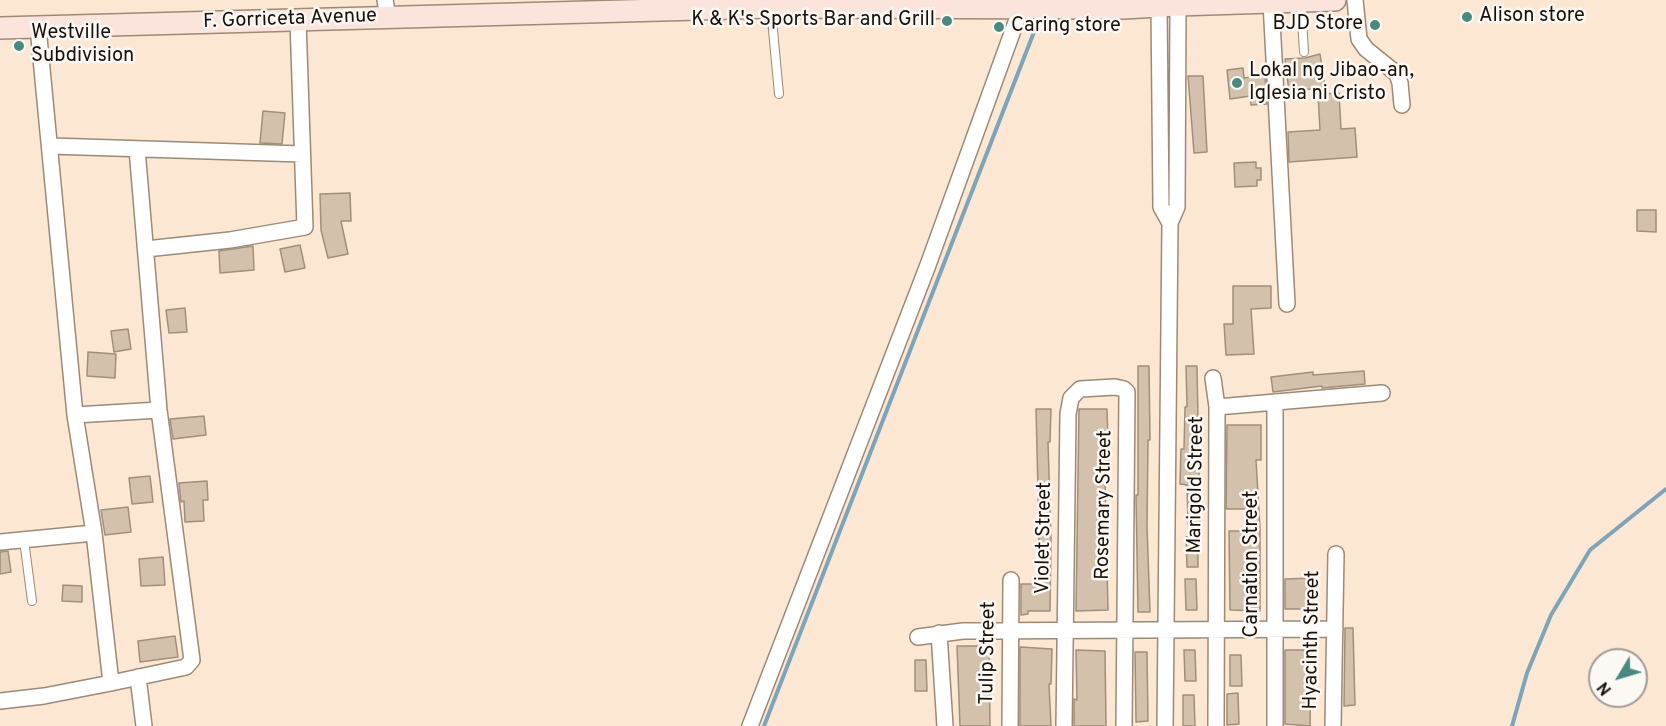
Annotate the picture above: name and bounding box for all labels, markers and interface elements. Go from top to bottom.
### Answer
street label: F. Gorriceta Avenue [203,5,377,35]
place label: Alison store [1479,5,1585,29]
place label: K & K's Sports Bar and Grill [691,9,935,33]
marker: Alison store [1460,10,1474,24]
place label: BJD Store [1273,13,1363,37]
marker: K & K's Sports Bar and Grill [940,14,954,28]
place label: Caring store [1011,15,1121,39]
marker: BJD Store [1368,18,1382,32]
marker: Caring store [992,20,1006,34]
place label: Westville Subdivision [31,22,134,69]
marker: Westville Subdivision [12,39,26,53]
place label: Lokal ng Jibao-an, Iglesia ni Cristo [1249,60,1414,107]
marker: Lokal ng Jibao-an, Iglesia ni Cristo [1230,76,1244,90]
street label: Marigold Street [1184,416,1210,554]
street label: Rosemary Street [1092,430,1118,580]
street label: Violet Street [1032,482,1058,594]
street label: Carnation Street [1241,490,1265,638]
street label: Hyacinth Street [1300,570,1326,710]
street label: Tulip Street [976,601,1002,705]
north arrow [1588,648,1648,708]
text: N [1594,677,1617,699]

